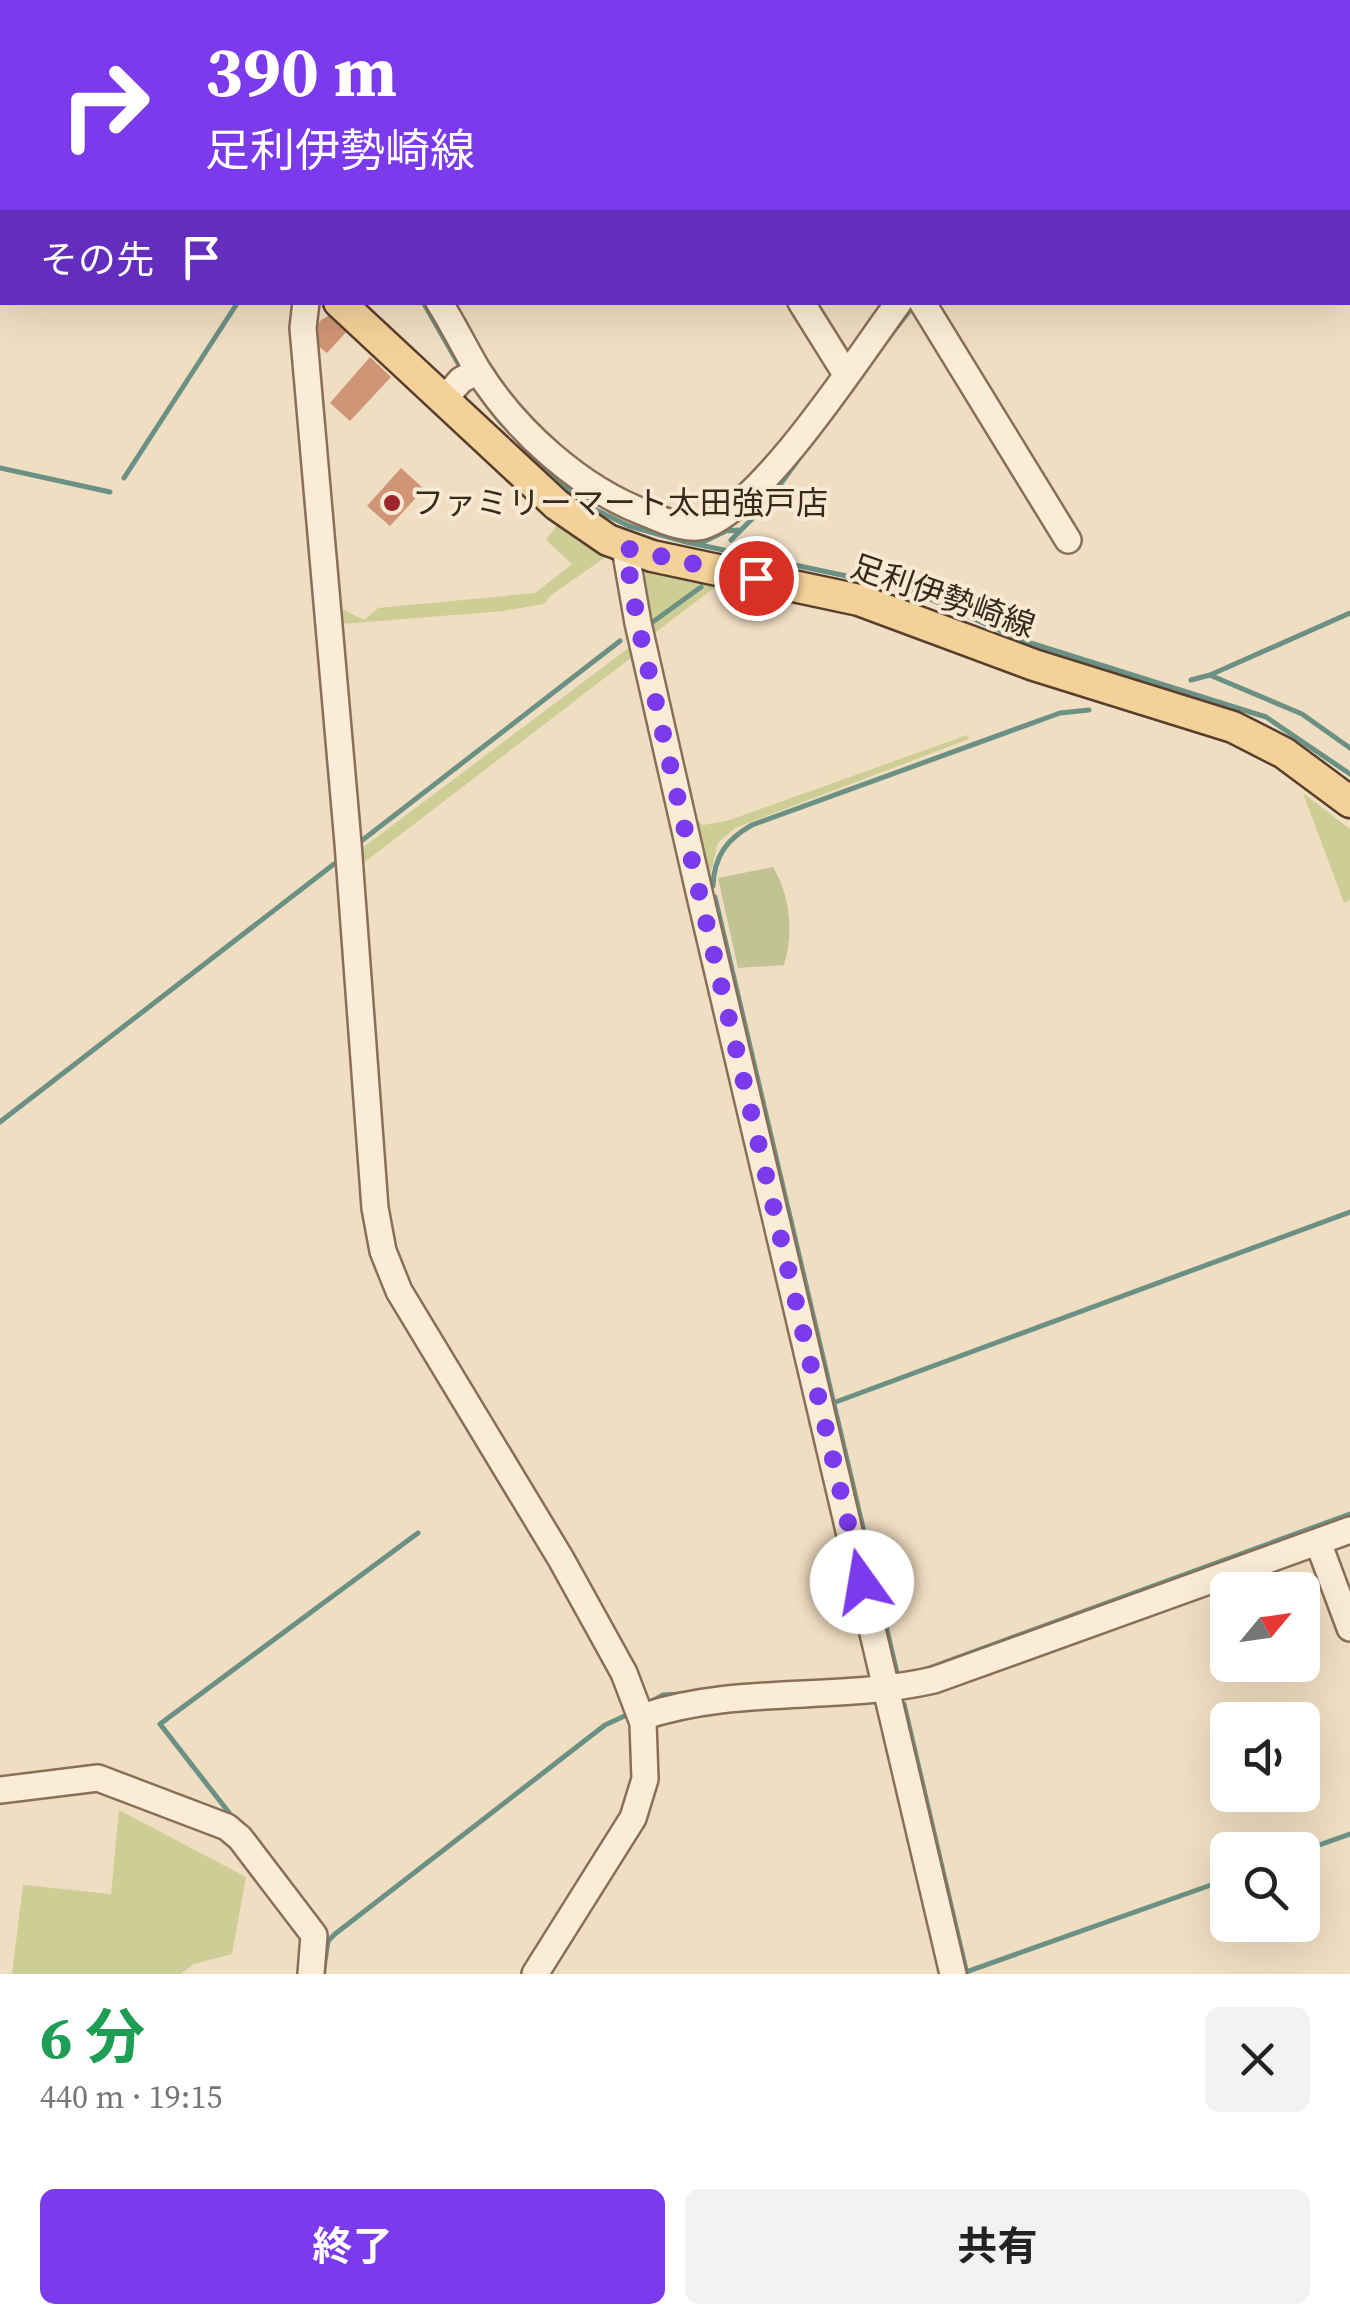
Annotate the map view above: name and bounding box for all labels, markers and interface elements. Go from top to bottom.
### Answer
text: 390 m [205,23,397,119]
icon: right [40,40,170,170]
text: 足利伊勢崎線 [205,119,475,181]
icon: arrive [174,230,229,285]
text: その先 [40,234,154,286]
place label: ファミリーマート太田強戸店 [412,481,828,525]
marker: ファミリーマート太田強戸店 [381,492,403,514]
pin [714,536,799,621]
street label: 足利伊勢崎線 [845,544,1041,648]
icon: arrive [729,551,784,606]
position arrow [810,1530,914,1634]
north arrow [1210,1572,1320,1682]
map controls [1210,1572,1320,1942]
button: sound [1210,1702,1320,1812]
button: search [1210,1832,1320,1942]
text: 6 分 [40,1996,145,2078]
button: close [1205,2007,1310,2112]
text: 440 m · 19:15 [40,2075,222,2119]
button: 終了 [40,2189,665,2304]
button: 共有 [685,2189,1310,2304]

